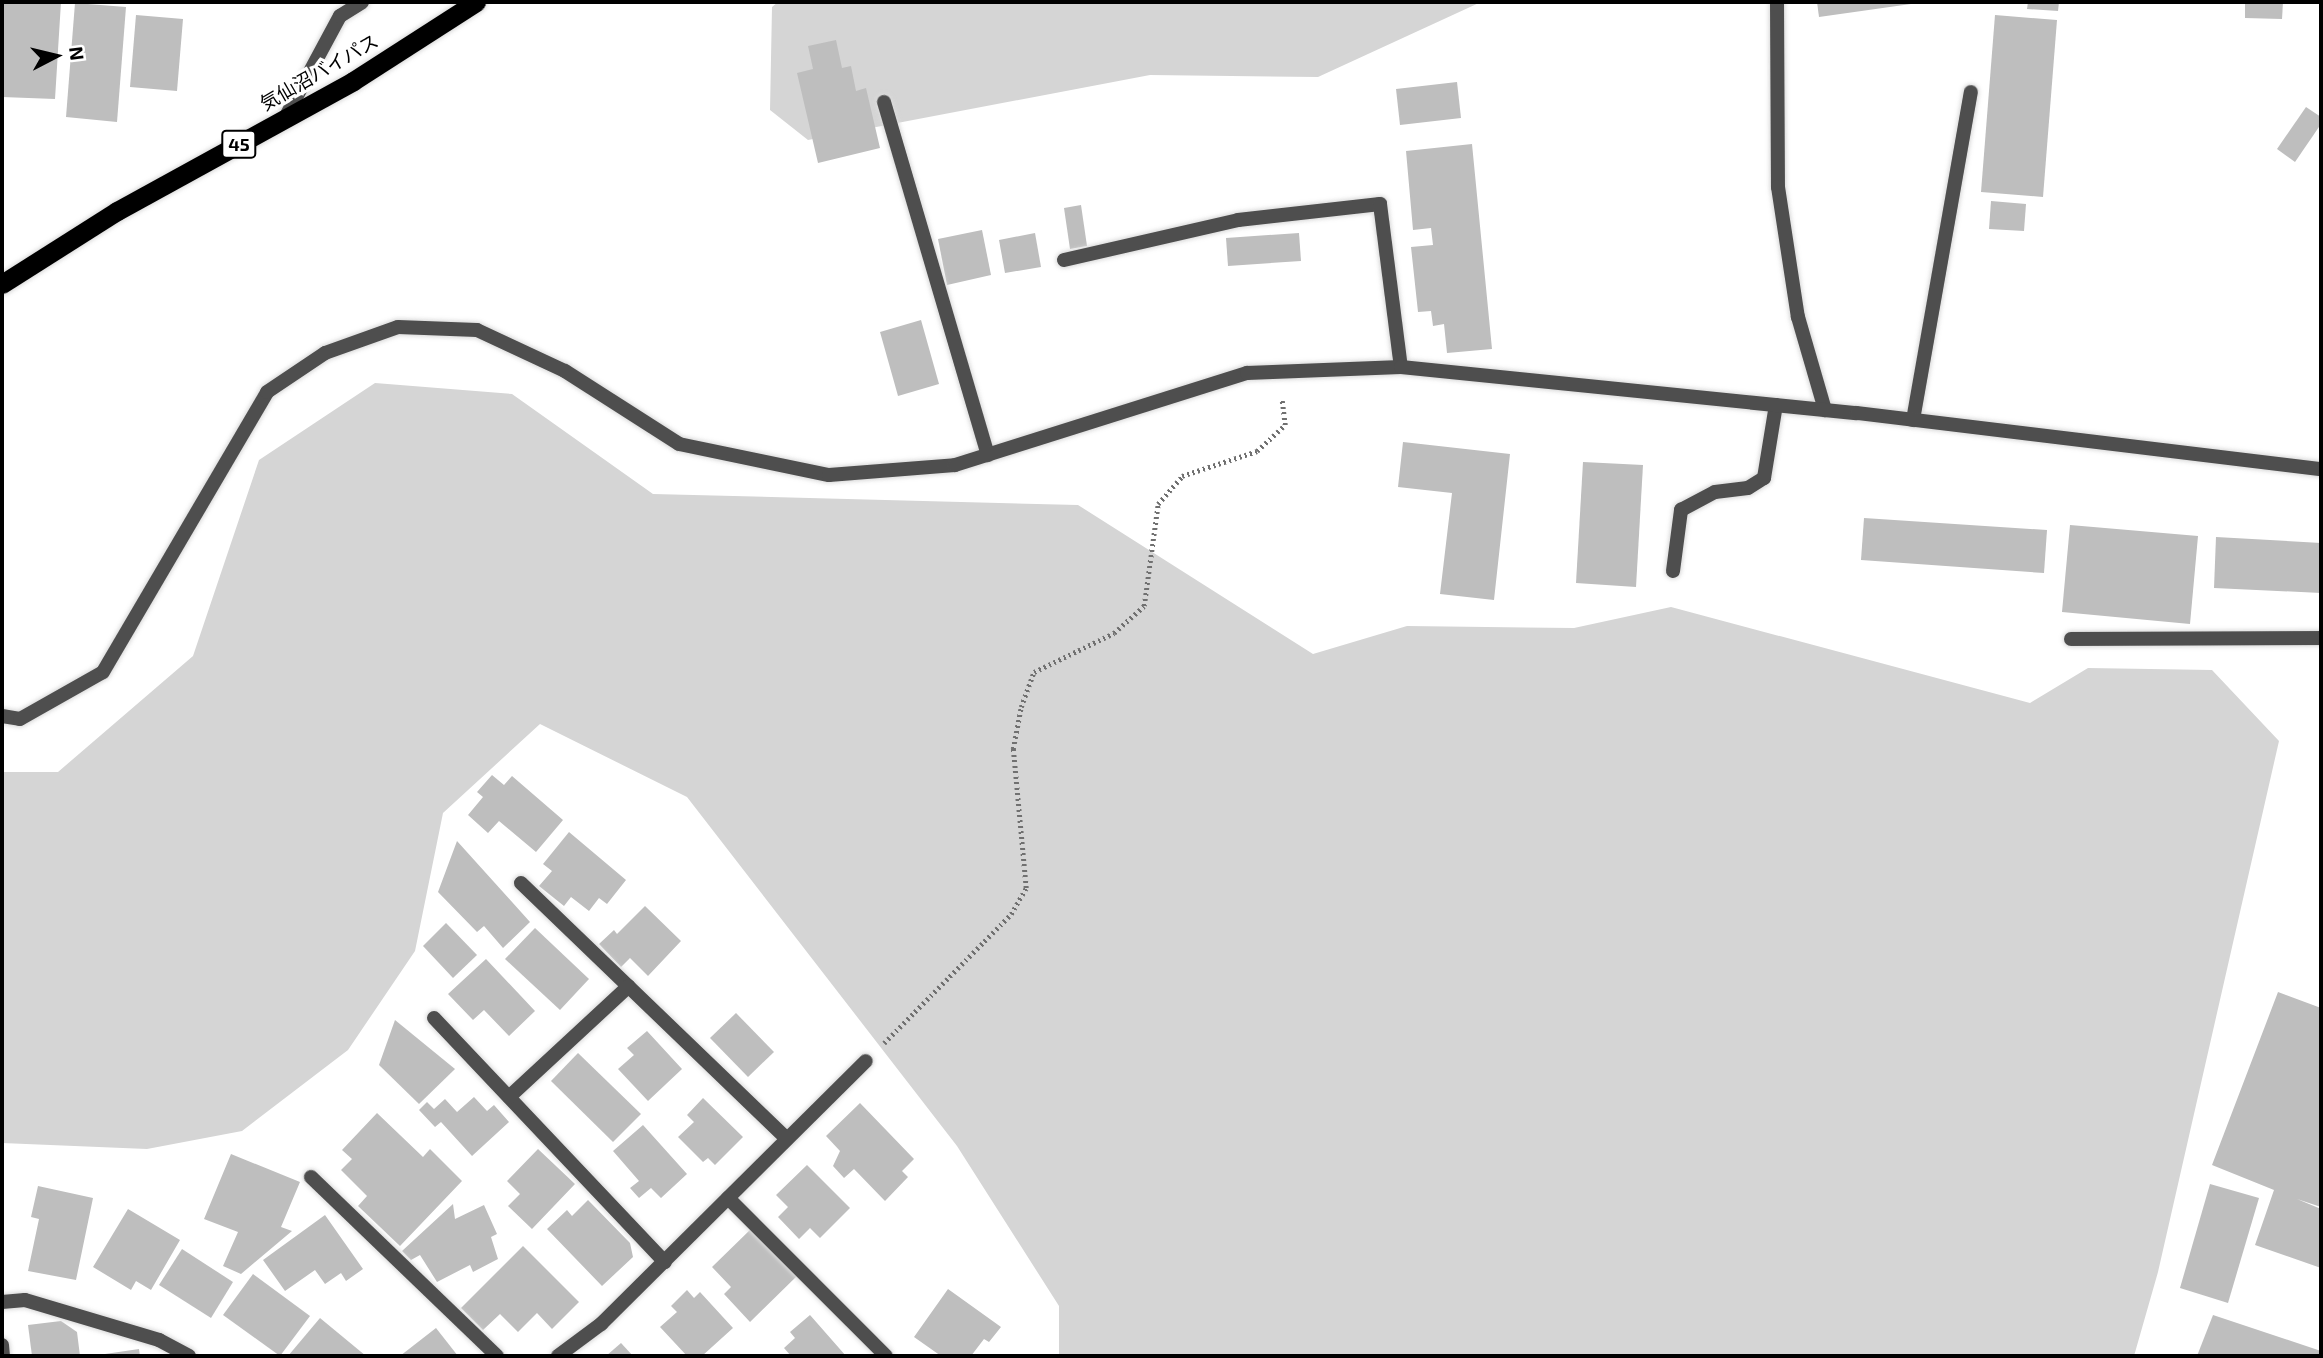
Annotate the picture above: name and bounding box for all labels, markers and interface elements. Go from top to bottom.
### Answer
north arrow [21,21,91,91]
street label: 気仙沼バイパス [256,29,382,115]
text: N [65,45,90,62]
road number: 45 [220,130,258,159]

